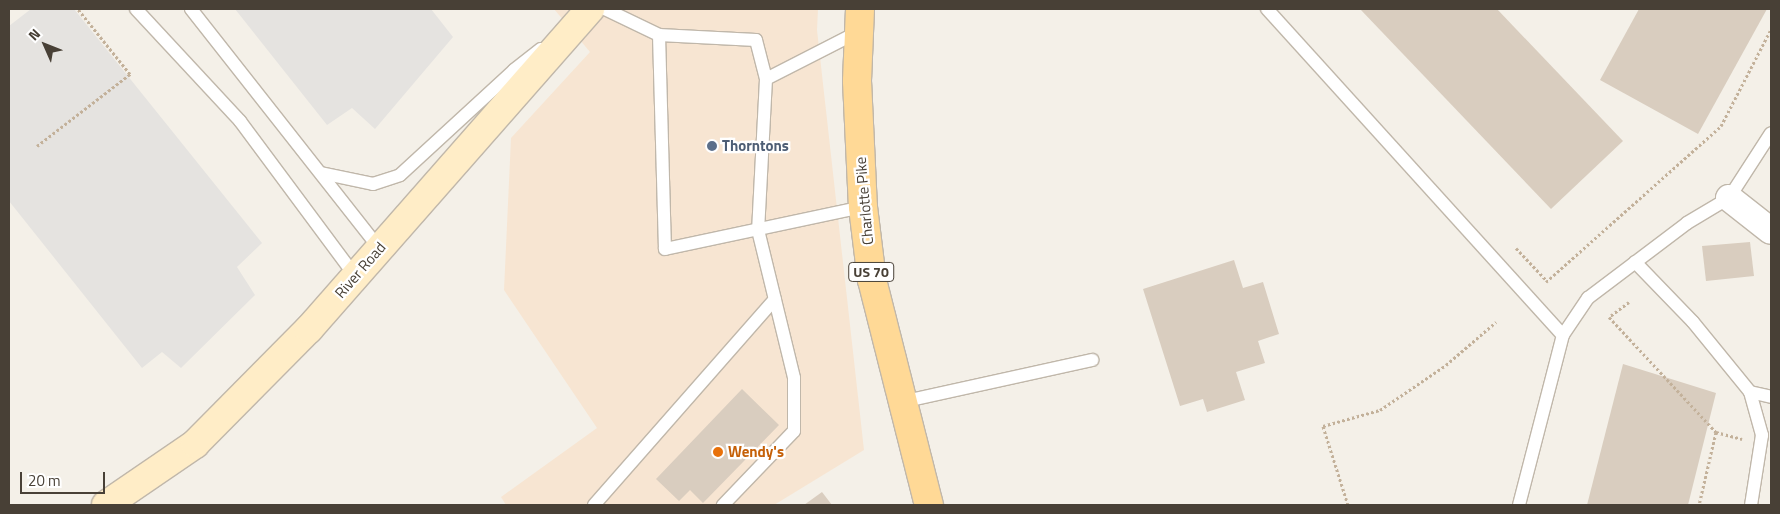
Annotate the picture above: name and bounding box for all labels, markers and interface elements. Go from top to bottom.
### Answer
north arrow [20,20,70,70]
text: N [23,23,45,45]
place label: Thorntons [722,137,789,155]
marker: Thorntons [706,140,718,152]
street label: Charlotte Pike [851,156,877,246]
street label: River Road [331,238,389,302]
road number: US 70 [847,260,895,284]
place label: Wendy's [728,443,784,461]
marker: Wendy's [712,446,724,458]
scale bar [22,462,108,494]
text: 20 m [28,469,61,492]

